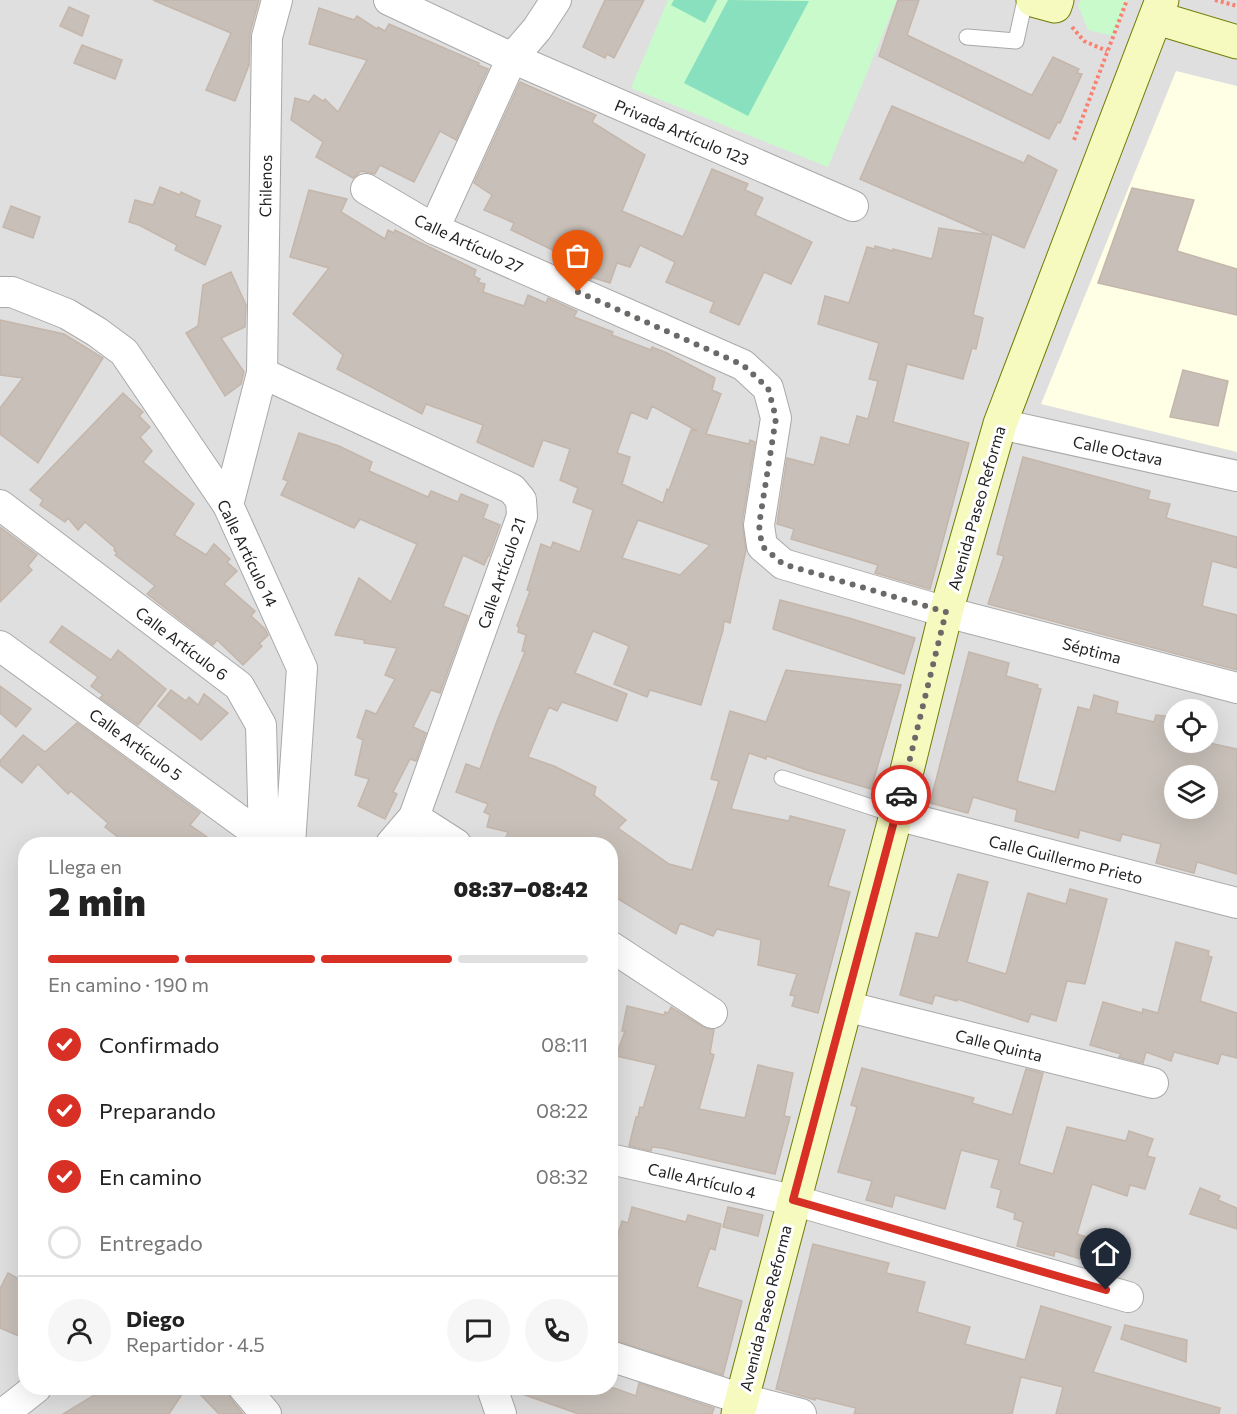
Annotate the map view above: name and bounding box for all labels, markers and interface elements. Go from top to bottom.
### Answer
street label: Privada Artículo 123 [612,95,752,169]
street label: Chilenos [255,155,275,217]
street label: Calle Artículo 27 [412,209,526,277]
pin [552,230,603,292]
icon: bag [561,239,594,272]
street label: Avenida Paseo Reforma [943,424,1009,592]
street label: Calle Octava [1071,431,1165,469]
street label: Calle Artículo 14 [214,496,282,610]
street label: Calle Artículo 21 [473,515,529,631]
street label: Calle Artículo 6 [132,602,232,684]
street label: Séptima [1060,633,1124,667]
map controls [1164,699,1218,819]
button: locate [1164,699,1218,753]
street label: Calle Artículo 5 [86,704,186,784]
courier [871,765,931,825]
button: layers [1164,765,1218,819]
icon: car [885,779,918,812]
street label: Calle Guillermo Prieto [987,831,1145,887]
text: Llega en [48,854,122,878]
text: 08:37–08:42 [453,875,588,902]
text: 2 min [48,876,146,924]
text: En camino · 190 m [48,972,209,996]
street label: Calle Quinta [953,1025,1045,1065]
icon: check [48,1028,81,1061]
text: Confirmado [99,1031,220,1058]
text: 08:11 [541,1032,588,1056]
icon: check [48,1094,81,1127]
text: Preparando [99,1097,216,1124]
text: 08:22 [536,1098,588,1122]
street label: Calle Artículo 4 [646,1158,758,1202]
icon: check [48,1160,81,1193]
text: En camino [99,1163,202,1190]
text: 08:32 [536,1164,588,1188]
street label: Avenida Paseo Reforma [735,1223,795,1393]
pin [1080,1228,1131,1290]
text: Entregado [99,1229,203,1256]
icon: home [1089,1237,1122,1270]
button: person [48,1299,111,1362]
button: chat [447,1299,510,1362]
button: phone [525,1299,588,1362]
text: Diego [126,1305,185,1332]
text: Repartidor · 4.5 [126,1332,265,1356]

